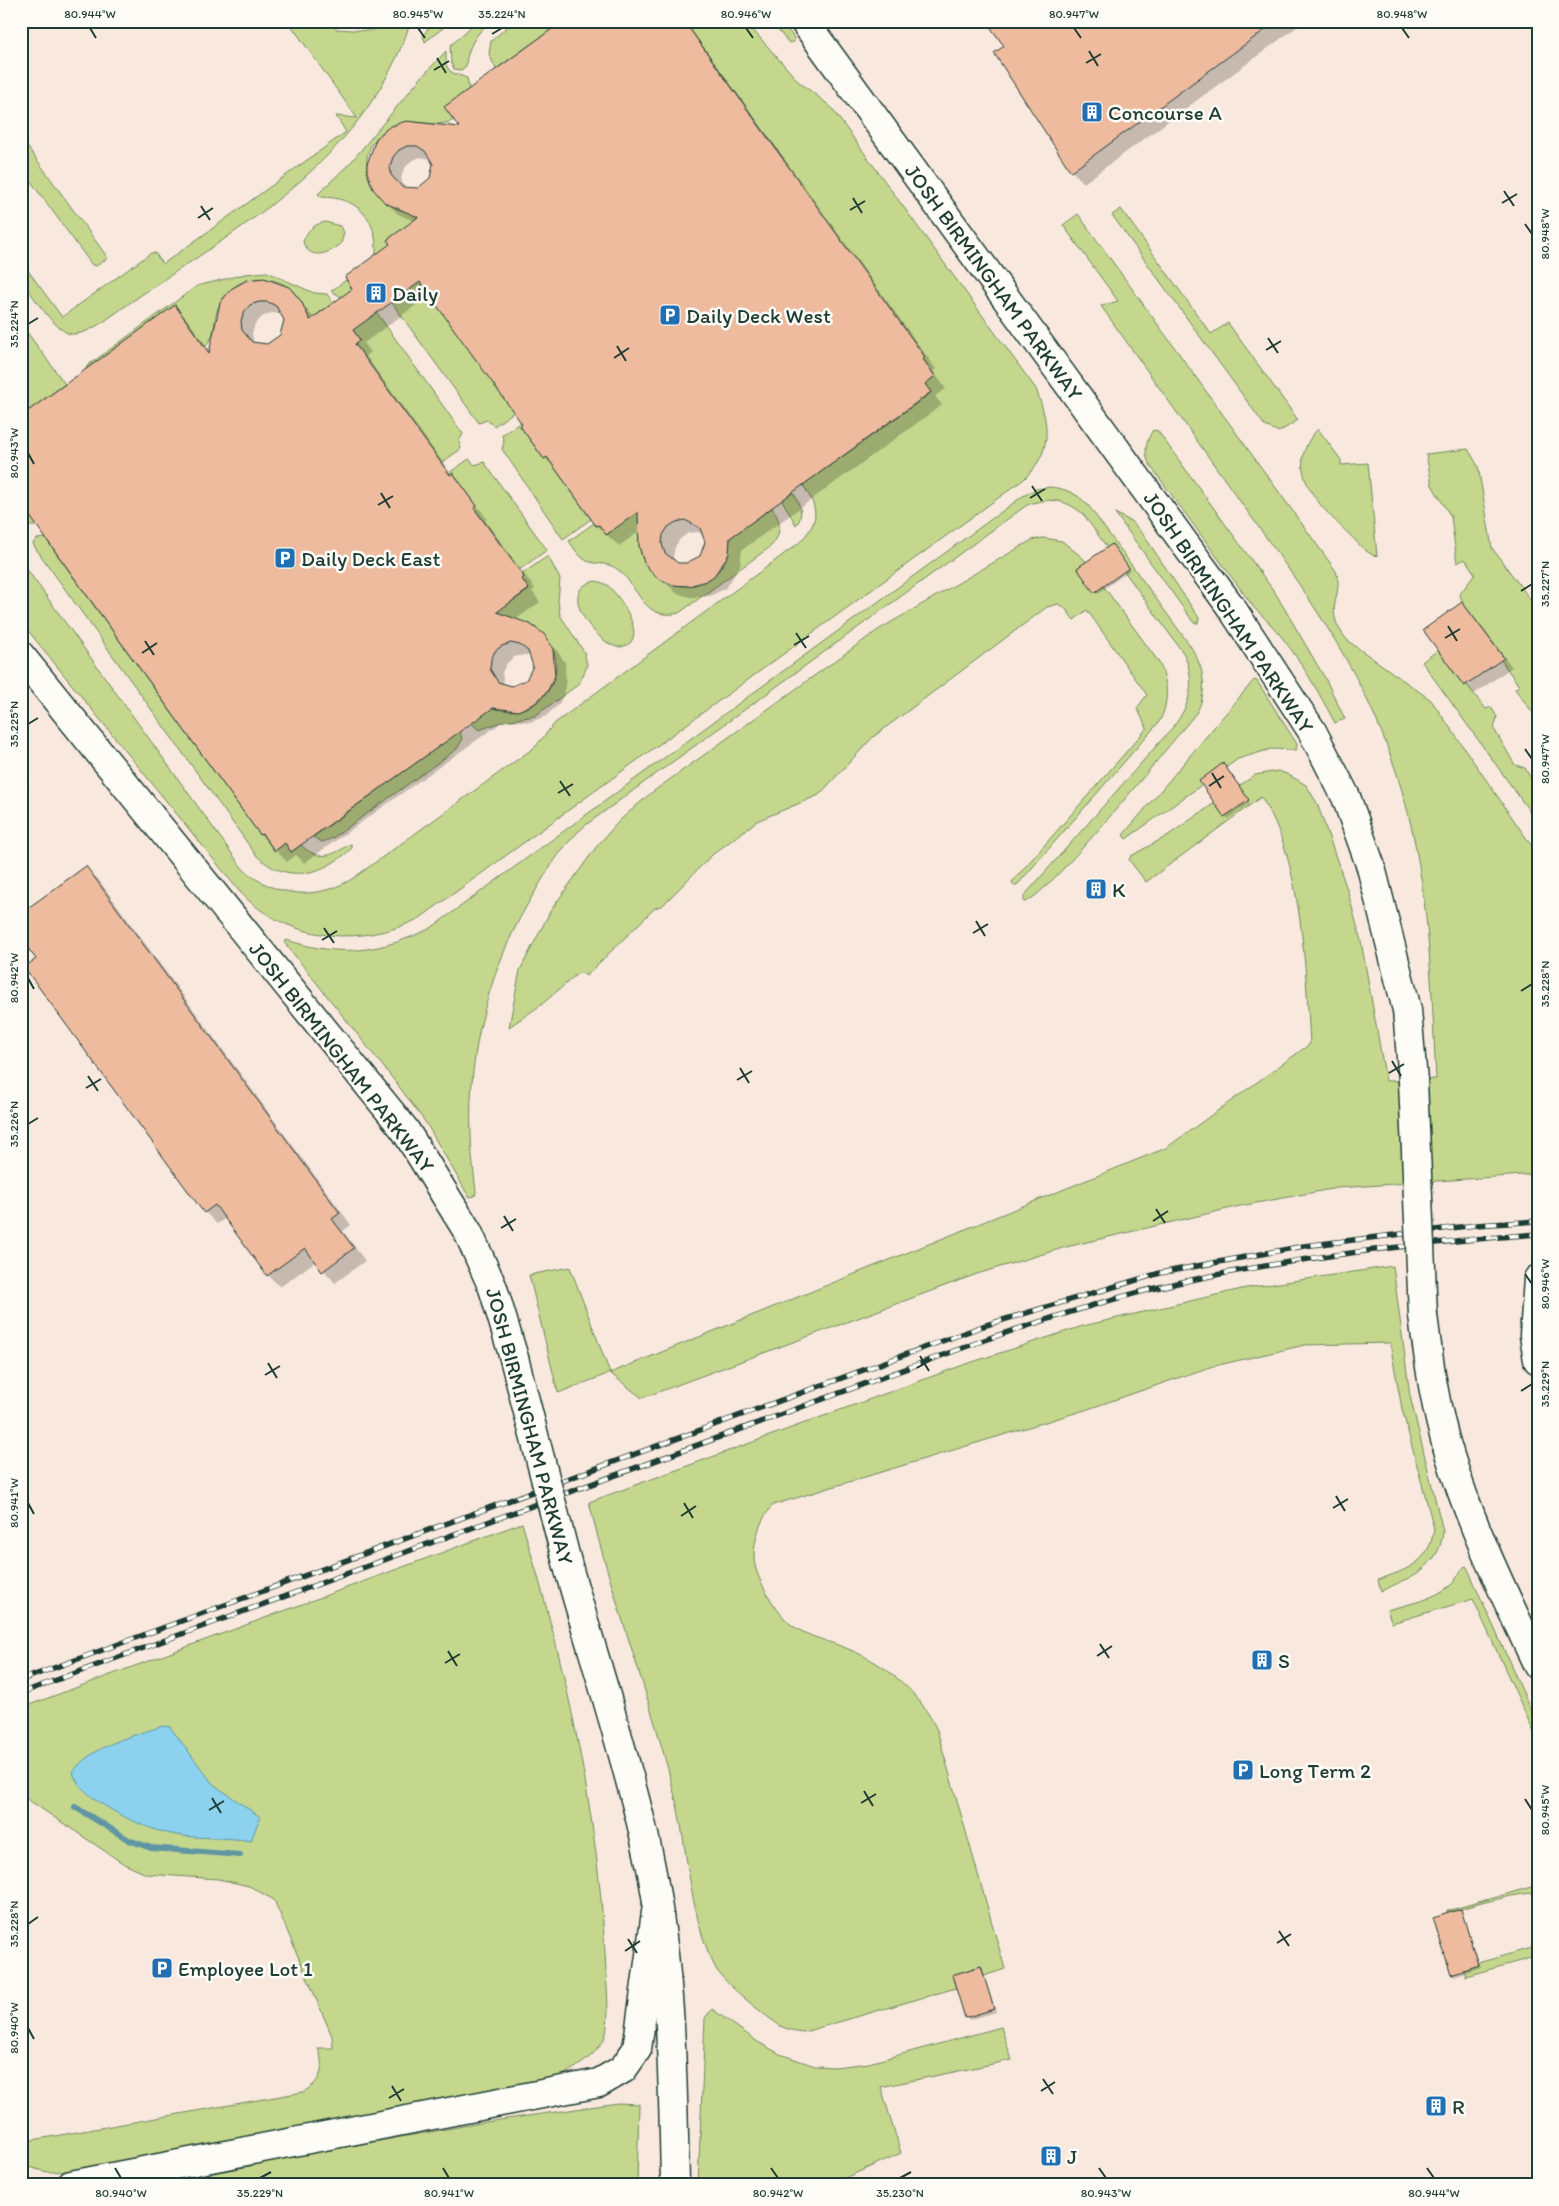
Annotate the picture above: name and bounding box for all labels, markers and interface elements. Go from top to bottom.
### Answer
text: 80.944°W [64,7,116,21]
text: 80.945°W [393,7,443,21]
text: 35.224°N [478,7,526,21]
text: 80.946°W [721,7,771,21]
text: 80.947°W [1049,7,1099,21]
text: 80.948°W [1377,7,1427,21]
building icon: Concourse A [1080,100,1104,124]
place label: Concourse A [1108,100,1222,125]
street label: JOSH BIRMINGHAM PARKWAY [900,159,1088,405]
text: 80.948°W [1538,209,1552,259]
building icon: Daily [364,281,388,305]
place label: Daily [392,281,438,306]
text: 35.224°N [7,300,21,348]
parking icon: Daily Deck West [658,303,682,327]
place label: Daily Deck West [686,303,831,328]
text: 80.943°W [7,428,21,478]
street label: JOSH BIRMINGHAM PARKWAY [1139,487,1319,738]
parking icon: Daily Deck East [273,546,297,570]
place label: Daily Deck East [301,546,440,571]
text: 35.227°N [1538,561,1552,607]
text: 35.225°N [7,701,21,747]
text: 80.947°W [1538,734,1552,784]
building icon: K [1084,877,1108,901]
place label: K [1112,877,1126,902]
street label: JOSH BIRMINGHAM PARKWAY [244,937,440,1177]
text: 80.942°W [7,953,21,1003]
text: 35.228°N [1538,961,1552,1007]
text: 35.226°N [7,1101,21,1147]
text: 80.946°W [1538,1259,1552,1309]
street label: JOSH BIRMINGHAM PARKWAY [481,1285,579,1567]
text: 35.229°N [1538,1361,1552,1407]
text: 80.941°W [7,1478,21,1528]
building icon: S [1250,1648,1274,1672]
place label: S [1278,1648,1290,1673]
parking icon: Long Term 2 [1231,1758,1255,1782]
place label: Long Term 2 [1259,1758,1371,1783]
text: 80.945°W [1538,1785,1552,1835]
text: 35.228°N [7,1901,21,1947]
parking icon: Employee Lot 1 [150,1956,174,1980]
place label: Employee Lot 1 [178,1956,313,1981]
text: 80.940°W [7,2002,21,2054]
building icon: R [1424,2094,1448,2118]
place label: R [1452,2094,1465,2119]
building icon: J [1039,2144,1063,2168]
place label: J [1067,2144,1077,2169]
text: 80.940°W [95,2186,147,2200]
text: 35.229°N [237,2186,283,2200]
text: 80.941°W [424,2186,474,2200]
text: 80.942°W [753,2186,803,2200]
text: 35.230°N [876,2186,924,2200]
text: 80.943°W [1081,2186,1131,2200]
text: 80.944°W [1408,2186,1460,2200]

